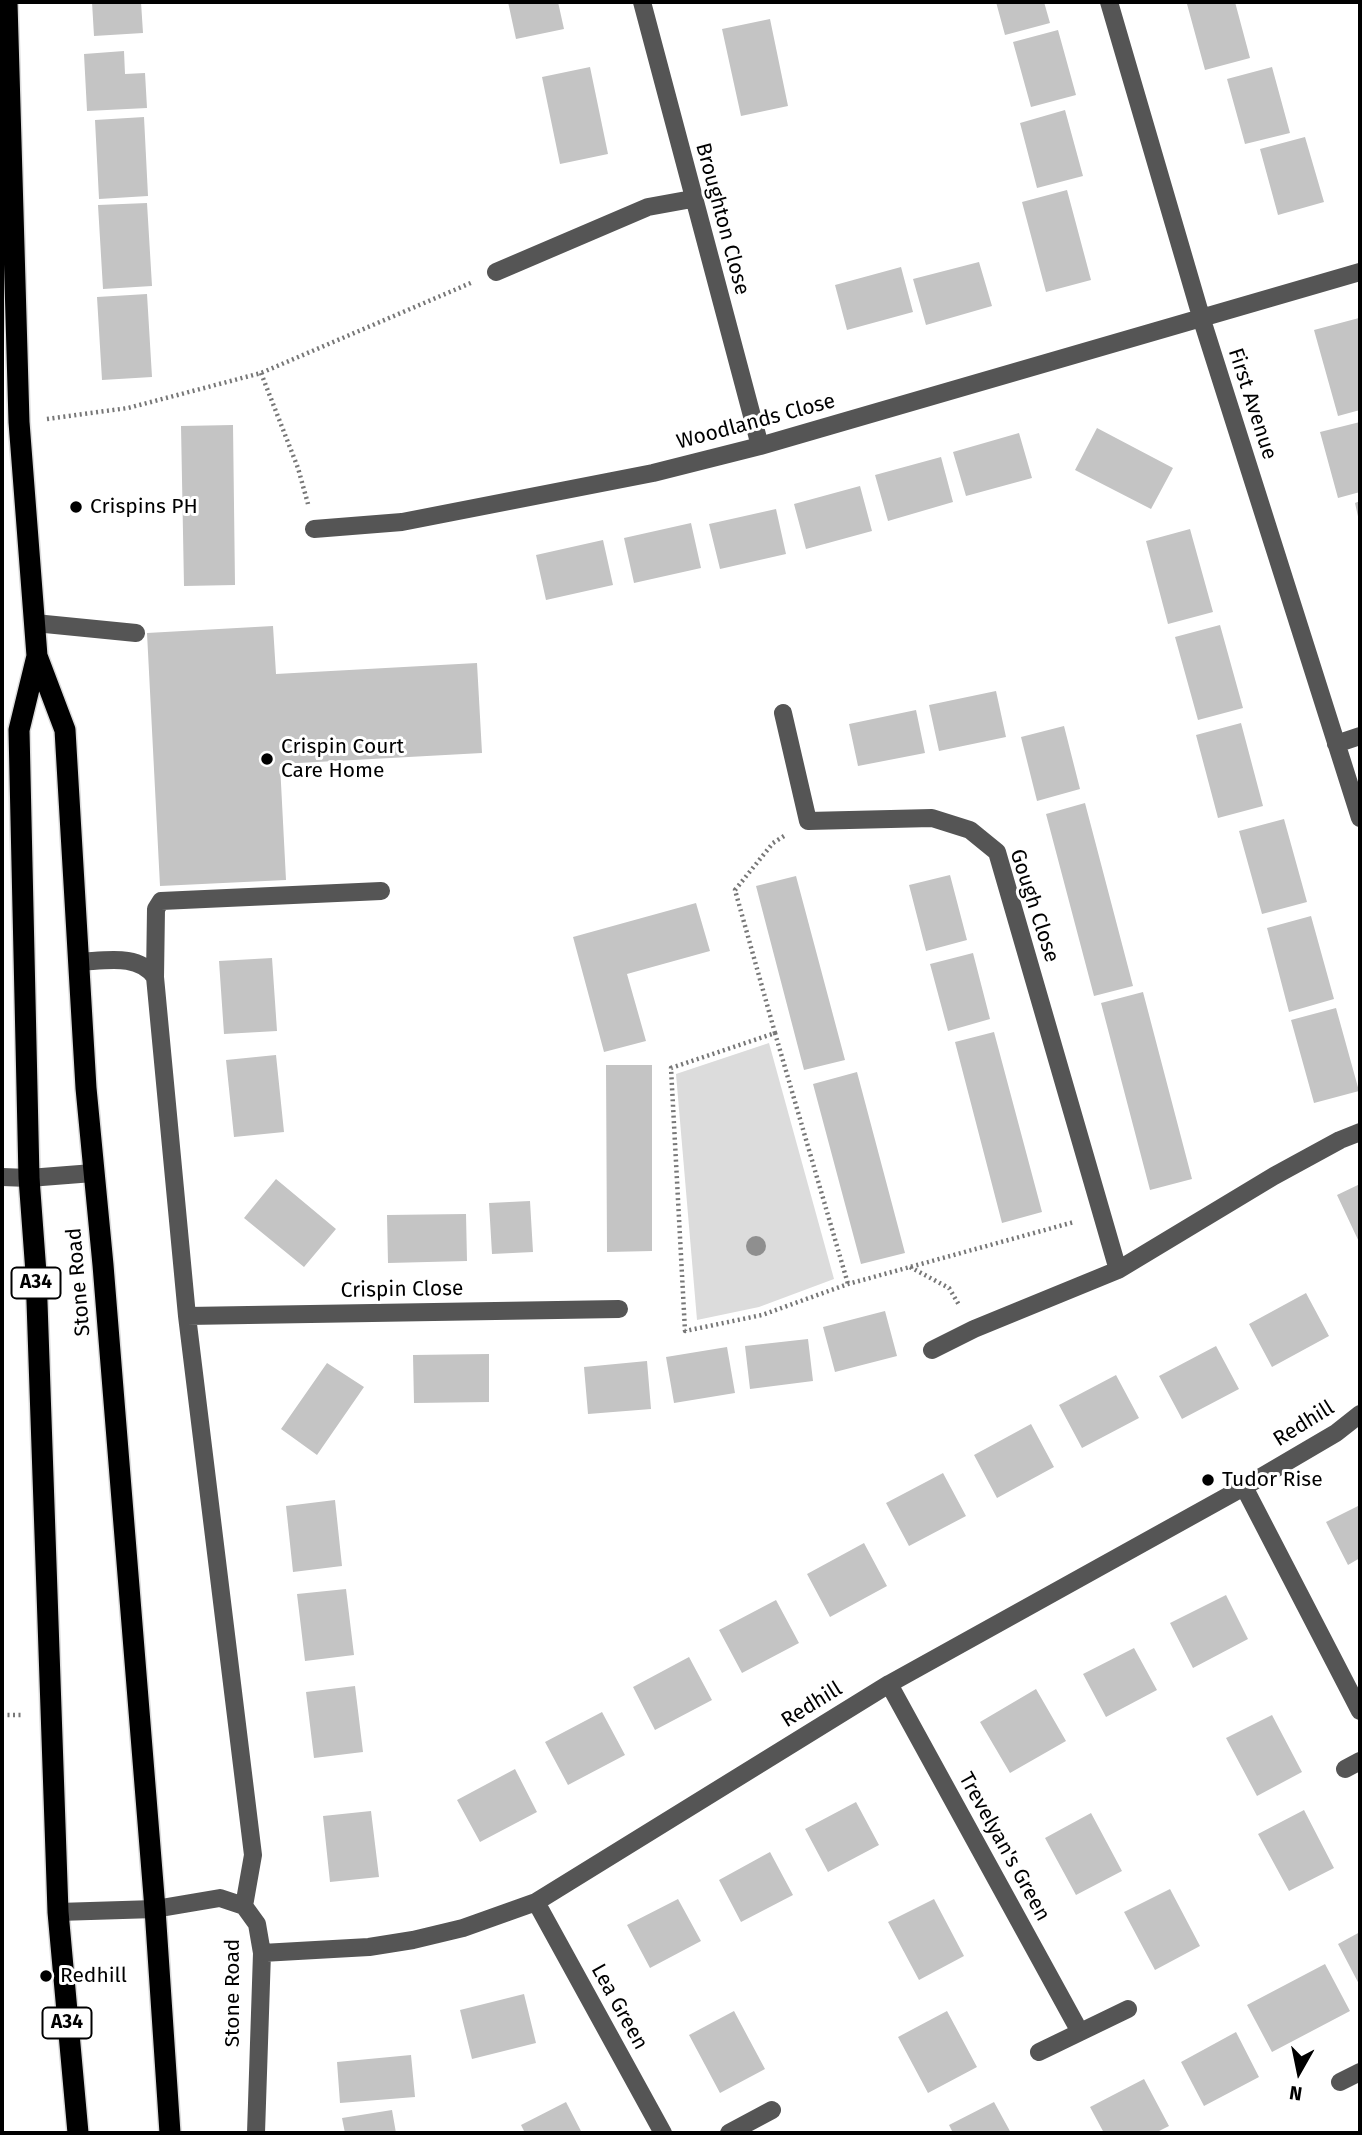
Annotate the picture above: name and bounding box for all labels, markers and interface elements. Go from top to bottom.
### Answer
street label: Broughton Close [690,140,754,298]
street label: First Avenue [1222,345,1282,463]
street label: Woodlands Close [674,389,838,455]
place label: Crispins PH [90,494,198,520]
marker: Crispins PH [68,499,84,515]
place label: Crispin Court Care Home [281,734,404,784]
marker: Crispin Court Care Home [259,751,275,767]
street label: Gough Close [1004,846,1064,966]
street label: Stone Road [62,1227,96,1337]
road number: A34 [12,1268,60,1298]
street label: Crispin Close [340,1276,464,1304]
street label: Redhill [1269,1396,1339,1452]
place label: Tudor Rise [1222,1467,1323,1493]
marker: Tudor Rise [1200,1472,1216,1488]
street label: Redhill [777,1677,847,1733]
street label: Trevelyan's Green [953,1768,1055,1926]
street label: Stone Road [220,1939,246,2047]
street label: Lea Green [585,1960,653,2054]
place label: Redhill [60,1963,127,1989]
marker: Redhill [38,1968,54,1984]
road number: A34 [42,2008,92,2038]
north arrow [1264,2037,1334,2107]
text: N [1288,2081,1304,2106]

